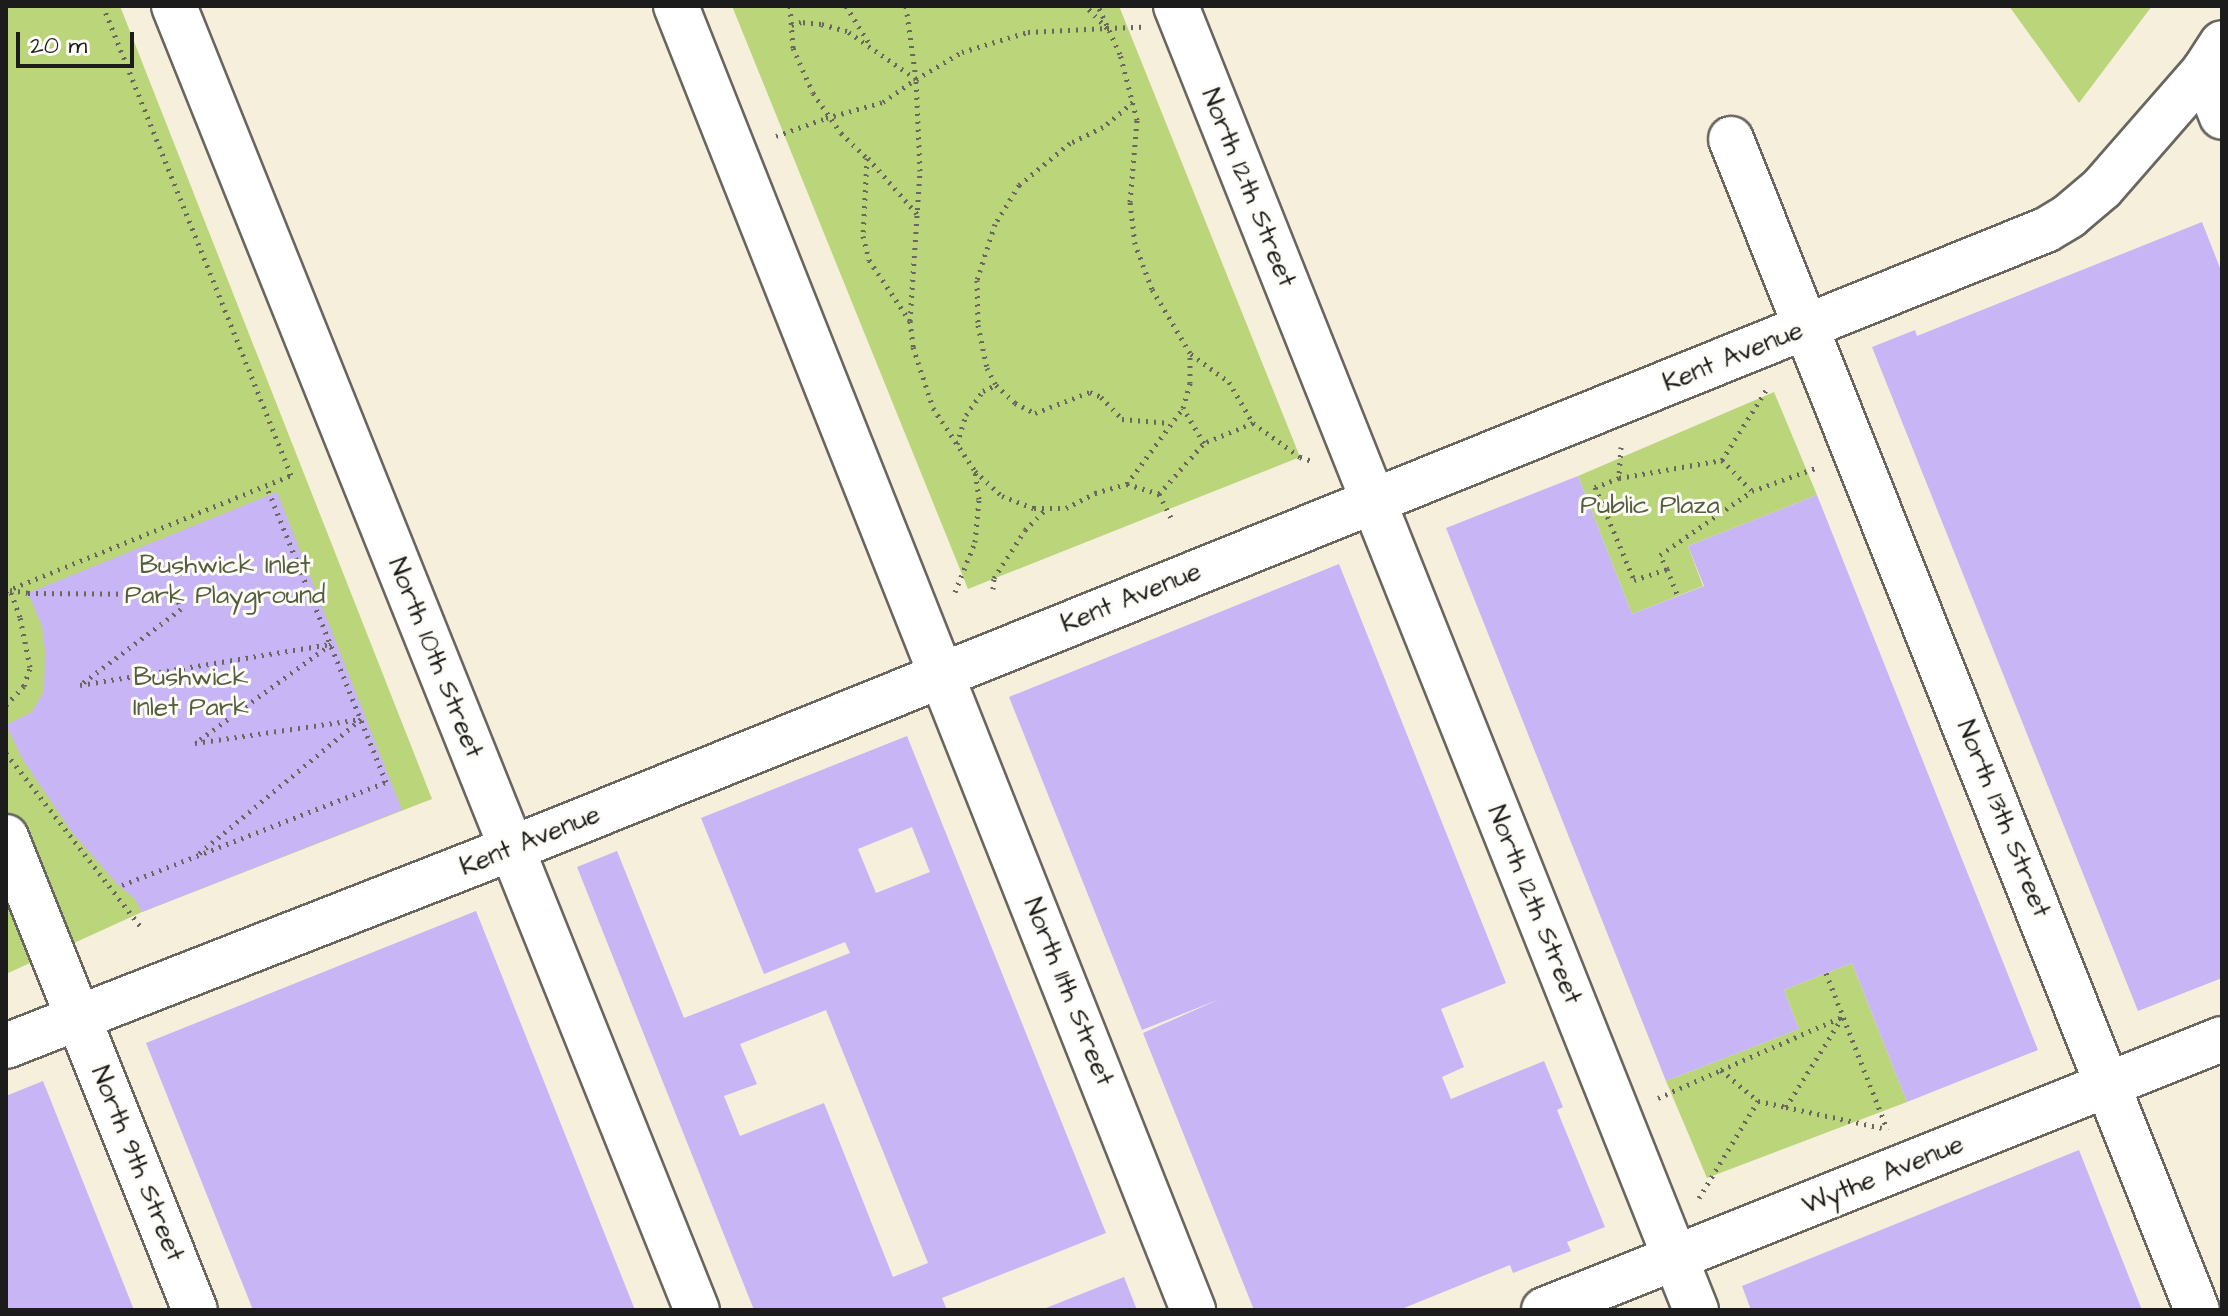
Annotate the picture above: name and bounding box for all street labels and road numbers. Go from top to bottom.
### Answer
street label: North 12th Street [1194,84,1302,292]
street label: Kent Avenue [1658,315,1808,399]
street label: North 10th Street [381,554,489,762]
street label: Kent Avenue [1056,556,1206,640]
street label: North 13th Street [1949,716,2057,922]
street label: Kent Avenue [455,799,605,883]
street label: North 12th Street [1480,801,1588,1009]
street label: North 11th Street [1016,894,1120,1090]
street label: North 9th Street [84,1062,190,1266]
street label: Wythe Avenue [1798,1128,1968,1222]

